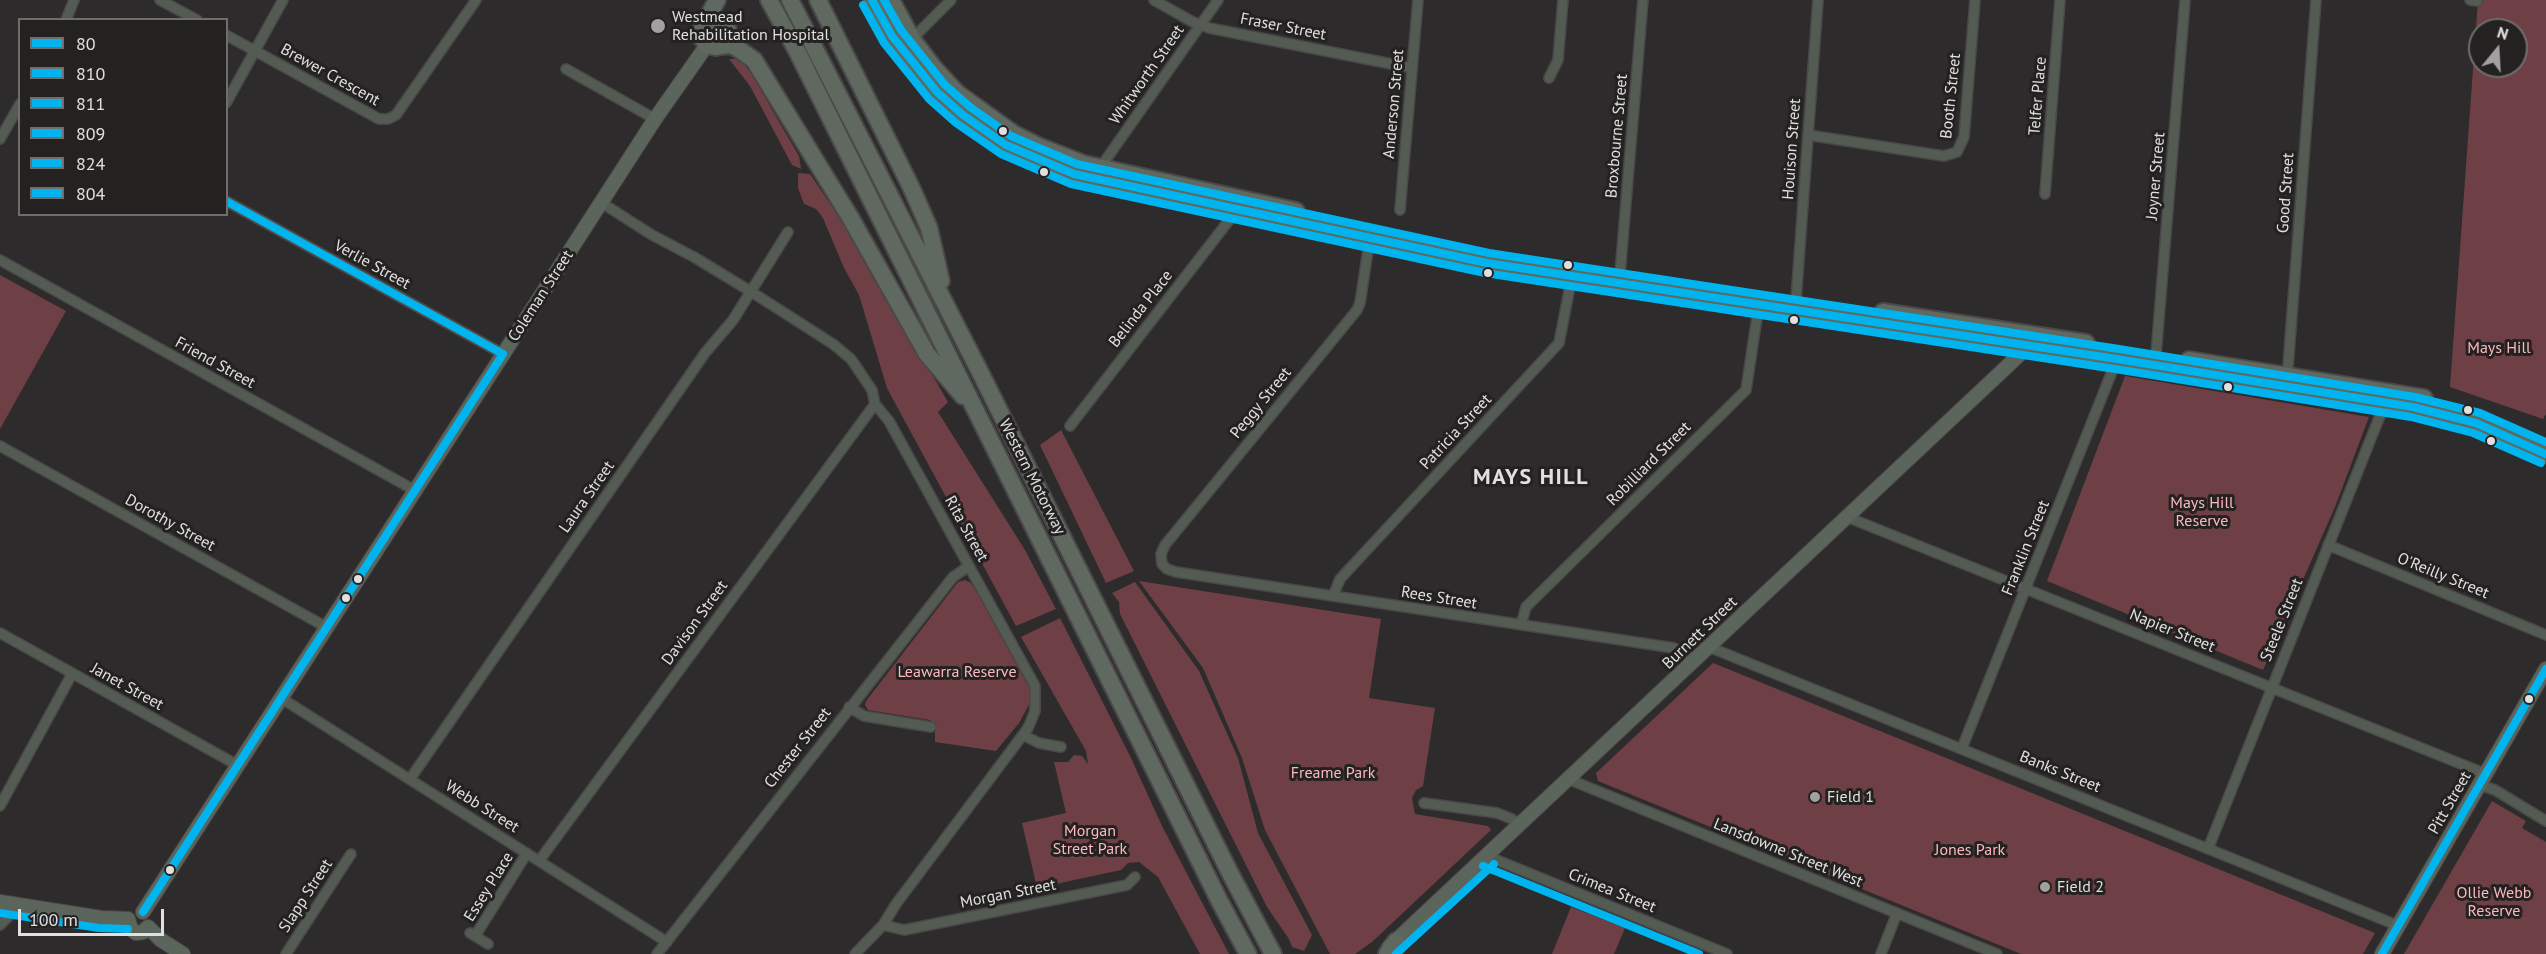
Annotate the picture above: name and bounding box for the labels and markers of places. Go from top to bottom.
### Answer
place label: Westmead Rehabilitation Hospital [672,7,829,45]
marker: Westmead Rehabilitation Hospital [649,17,667,35]
unlabelled marker [997,125,1009,137]
unlabelled marker [1038,166,1050,178]
unlabelled marker [1562,259,1574,271]
unlabelled marker [1482,267,1494,279]
unlabelled marker [1788,314,1800,326]
unlabelled marker [2222,381,2234,393]
unlabelled marker [2462,404,2474,416]
unlabelled marker [2485,435,2497,447]
unlabelled marker [352,573,364,585]
unlabelled marker [340,592,352,604]
unlabelled marker [2523,693,2535,705]
place label: Field 1 [1827,787,1874,807]
marker: Field 1 [1808,790,1822,804]
unlabelled marker [164,864,176,876]
place label: Field 2 [2057,877,2104,897]
marker: Field 2 [2038,880,2052,894]

